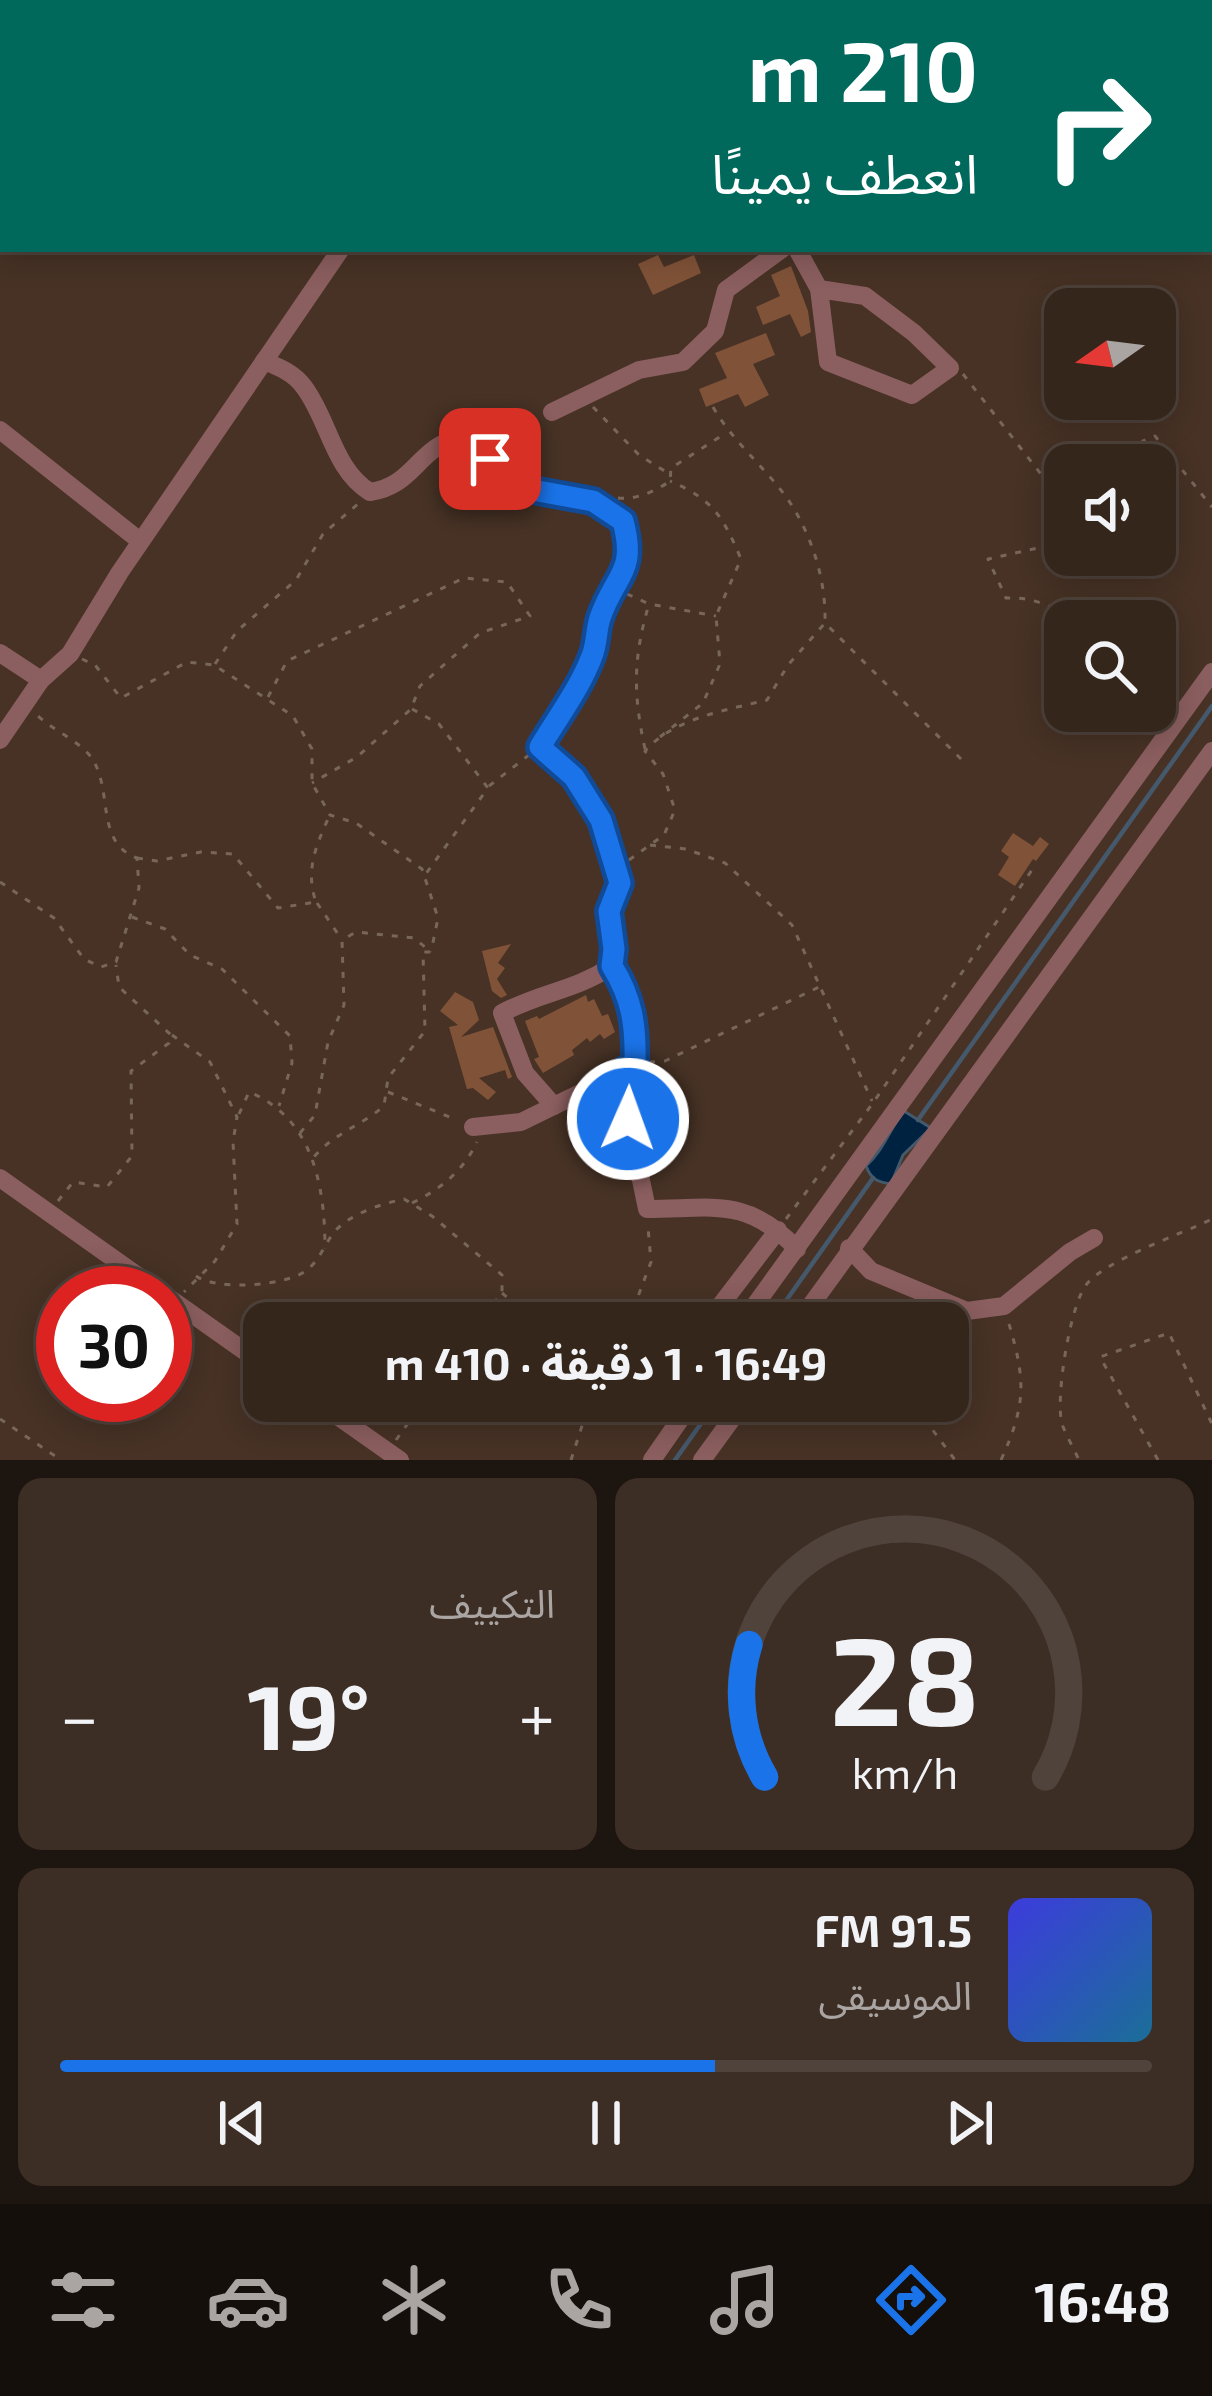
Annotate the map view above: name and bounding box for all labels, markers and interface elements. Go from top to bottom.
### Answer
text: 210 m [748,18,978,119]
icon: right [1020,48,1176,204]
text: انعطف يمينًا [711,140,978,205]
north arrow [1044,288,1176,420]
map controls [1044,288,1176,732]
pin [439,408,541,510]
icon: arrive [457,426,523,492]
button: sound [1044,444,1176,576]
button: search [1044,600,1176,732]
position arrow [565,1056,691,1182]
speed limit sign: 30 [36,1266,192,1422]
text: 16:49 · 1 دقيقة · 410 m [385,1335,827,1389]
text: التكييف [429,1579,555,1626]
text: 28 [829,1601,980,1751]
text: 19° [247,1660,370,1768]
text: − [60,1675,99,1754]
text: + [519,1675,555,1754]
text: km/h [851,1746,958,1798]
text: 91.5 FM [814,1902,972,1956]
text: الموسيقى [818,1971,972,2018]
icon: previous [209,2090,275,2156]
icon: pause [573,2090,639,2156]
icon: next [937,2090,1003,2156]
icon: filters [41,2258,125,2342]
icon: car [206,2258,290,2342]
icon: climate [372,2258,456,2342]
icon: phone [537,2258,621,2342]
icon: music [703,2258,787,2342]
icon: directions [869,2258,953,2342]
text: 16:48 [1034,2268,1171,2333]

